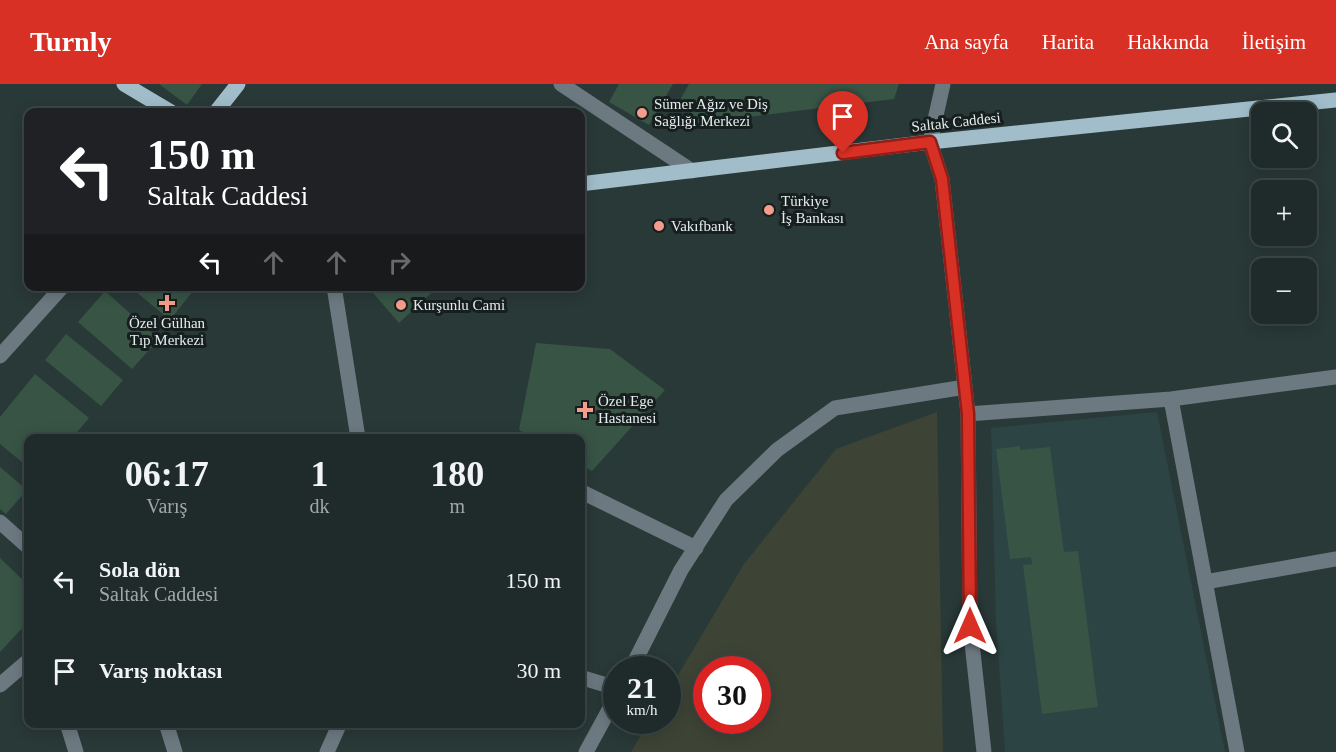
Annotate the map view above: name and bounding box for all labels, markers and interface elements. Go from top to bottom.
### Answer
text: Turnly [30,26,111,57]
text: Ana sayfa [924,30,1009,54]
text: Harita [1042,30,1094,54]
text: Hakkında [1127,30,1209,54]
text: İletişim [1242,30,1306,54]
pin [817,91,868,153]
place label: Sümer Ağız ve Diş Sağlığı Merkezi [654,96,768,129]
icon: arrive [826,100,859,133]
map controls [1251,102,1317,324]
button: search [1251,102,1317,168]
marker: Sümer Ağız ve Diş Sağlığı Merkezi [635,106,649,120]
street label: Saltak Caddesi [911,109,1001,135]
icon: left [48,132,126,210]
text: 150 m [147,132,256,178]
button: + [1251,180,1317,246]
text: Saltak Caddesi [147,181,308,211]
place label: Türkiye İş Bankası [781,193,844,226]
marker: Türkiye İş Bankası [762,203,776,217]
place label: Vakıfbank [671,218,733,234]
marker: Vakıfbank [652,219,666,233]
icon: left [194,246,227,279]
icon: ahead [257,246,290,279]
icon: ahead [320,246,353,279]
icon: right [383,246,416,279]
button: − [1251,258,1317,324]
marker: Özel Gülhan Tıp Merkezi [158,294,176,312]
place label: Kurşunlu Cami [413,297,505,313]
marker: Kurşunlu Cami [394,298,408,312]
place label: Özel Gülhan Tıp Merkezi [129,315,206,348]
place label: Özel Ege Hastanesi [598,393,656,426]
marker: Özel Ege Hastanesi [576,401,594,419]
text: 06:17 [125,454,209,494]
text: 1 [311,454,329,494]
text: 180 [430,454,484,494]
text: Varış [146,495,187,517]
text: dk [310,495,330,517]
text: m [449,495,465,517]
text: Sola dön [99,557,180,582]
icon: left [48,565,81,598]
text: 150 m [505,568,561,593]
text: Saltak Caddesi [99,583,218,605]
position arrow [938,594,1002,658]
icon: arrive [48,655,81,688]
speed limit sign: 30 [693,656,771,734]
text: Varış noktası [99,658,222,683]
text: 30 m [516,658,561,683]
text: 21 [627,671,657,704]
text: km/h [627,702,657,718]

